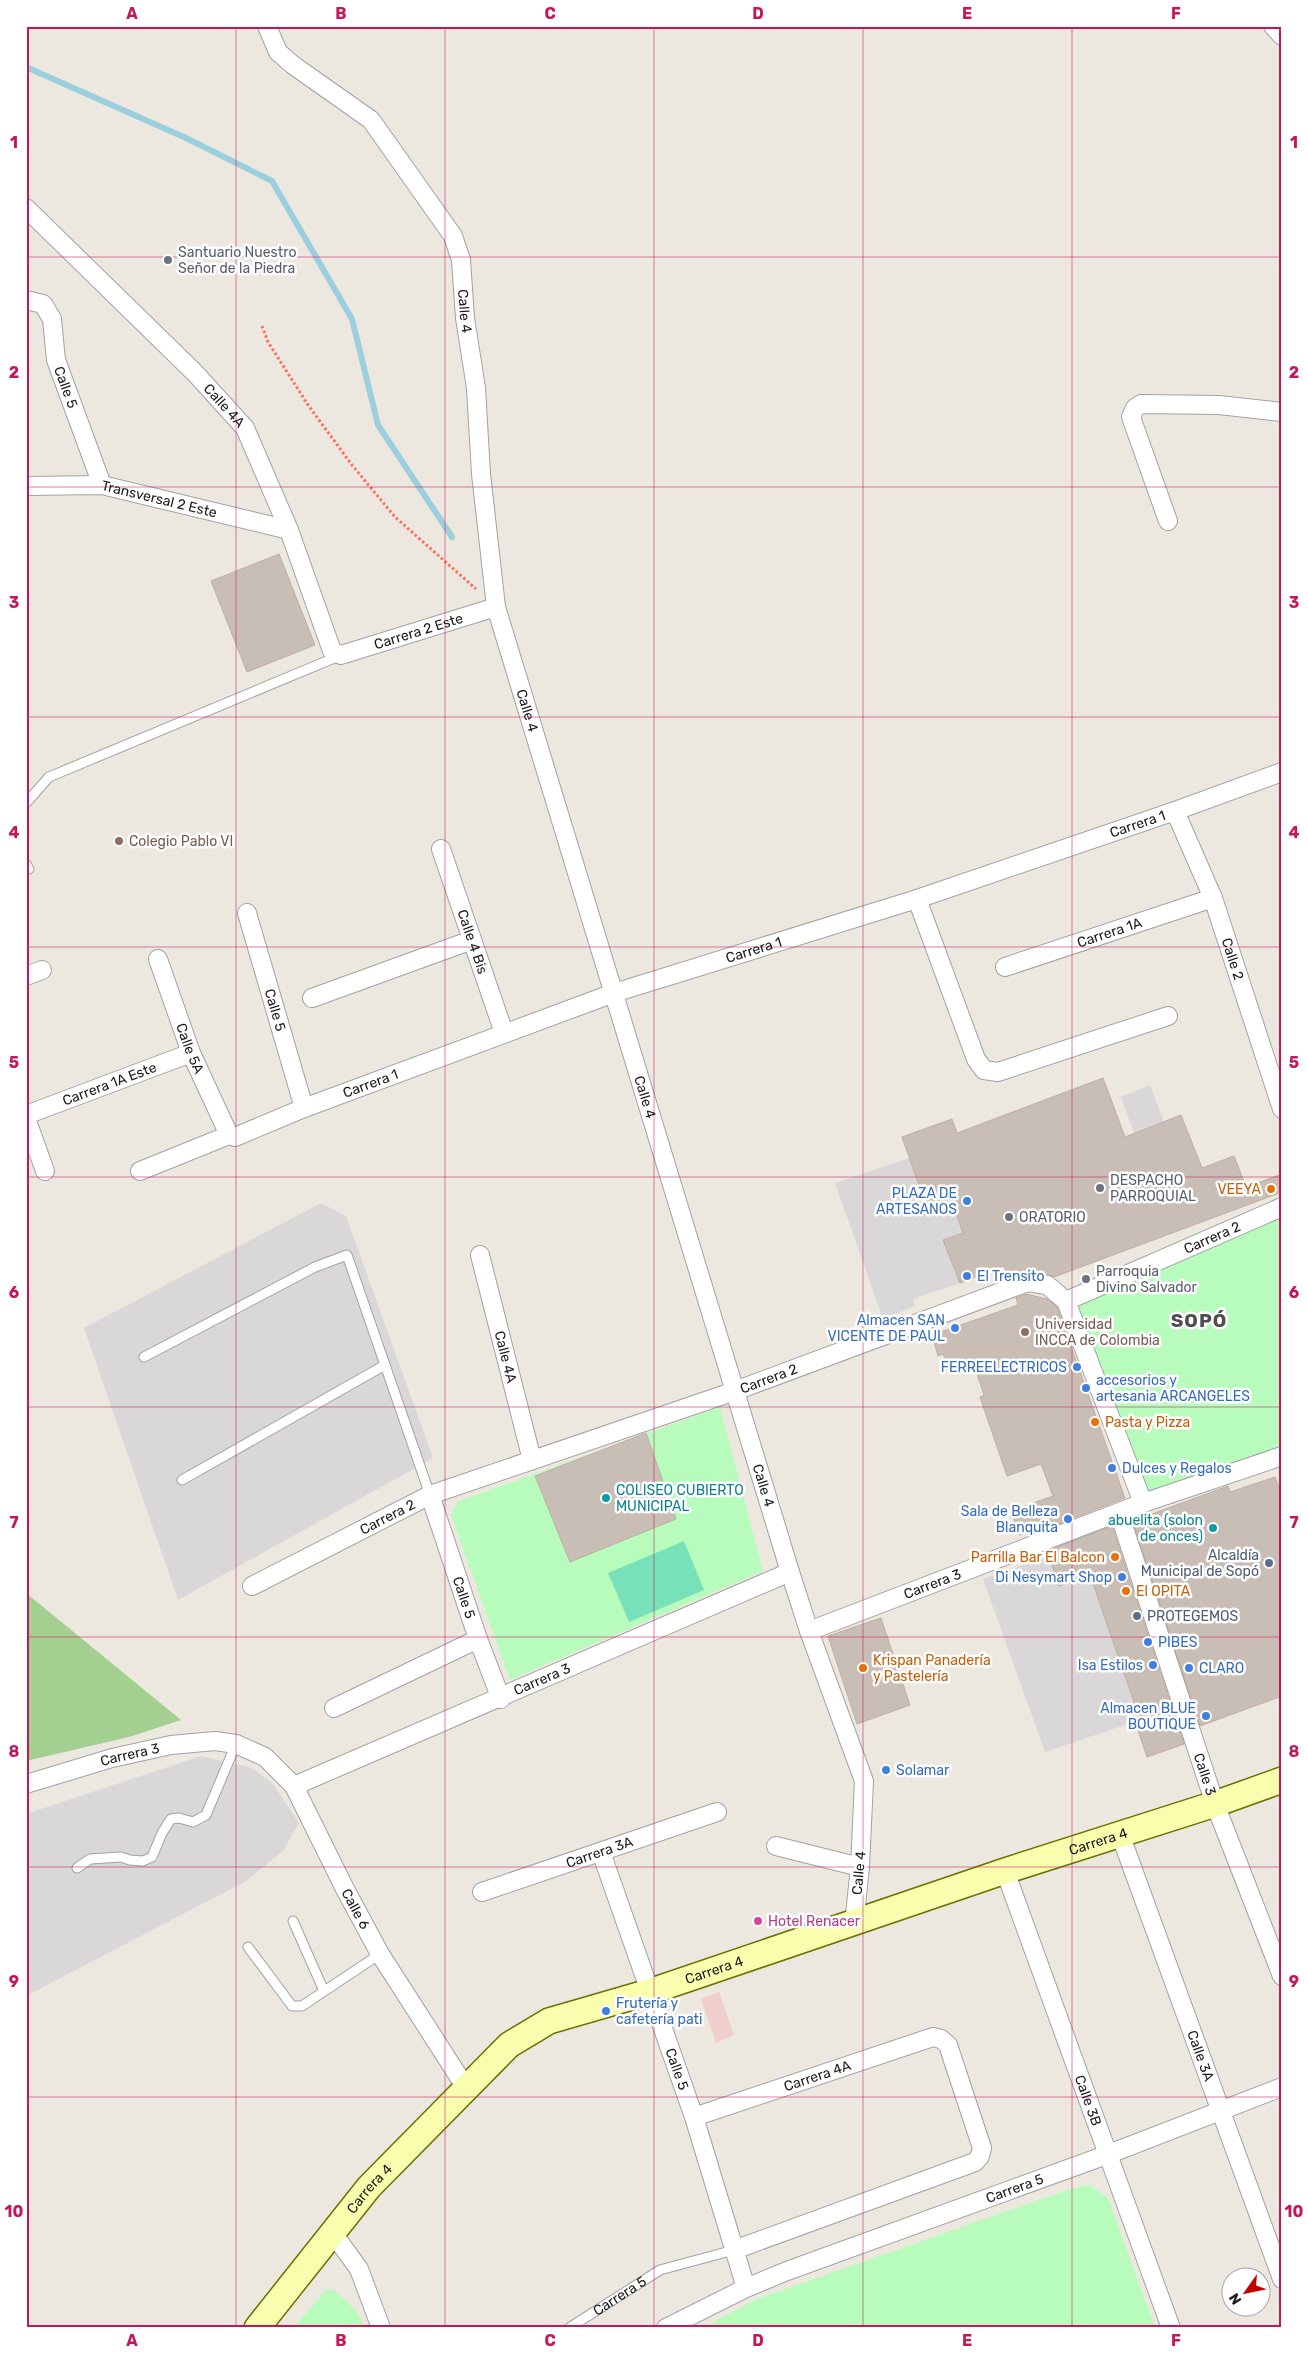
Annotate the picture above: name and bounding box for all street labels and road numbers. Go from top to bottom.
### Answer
street label: Calle 4 [455,289,476,334]
street label: Calle 5 [50,364,81,410]
street label: Calle 4A [200,380,249,431]
street label: Transversal 2 Este [100,477,219,521]
street label: Carrera 2 Este [372,609,465,653]
street label: Calle 4 [513,687,542,734]
street label: Carrera 1 [1107,806,1168,841]
street label: Calle 4 Bis [454,907,492,976]
street label: Carrera 1A [1075,914,1145,951]
street label: Carrera 1 [723,933,784,966]
street label: Calle 2 [1218,936,1248,982]
street label: Calle 5 [261,987,290,1033]
street label: Calle 5A [173,1021,208,1077]
street label: Carrera 1A Este [60,1058,159,1109]
street label: Carrera 1 [340,1065,400,1101]
street label: Calle 4 [631,1073,660,1121]
street label: Carrera 2 [1181,1218,1243,1257]
street label: Calle 4A [491,1329,521,1385]
street label: Carrera 2 [737,1360,800,1397]
street label: Calle 4 [749,1462,778,1509]
street label: Carrera 2 [357,1496,418,1538]
street label: Carrera 3 [901,1565,963,1602]
street label: Calle 5 [449,1574,479,1621]
street label: Carrera 3 [511,1659,573,1699]
street label: Carrera 3 [98,1739,161,1770]
street label: Calle 3 [1190,1751,1220,1798]
street label: Carrera 4 [1067,1824,1130,1859]
street label: Carrera 3A [564,1833,636,1871]
street label: Calle 4 [849,1850,869,1896]
street label: Calle 6 [338,1886,374,1932]
street label: Carrera 4 [683,1952,746,1988]
street label: Calle 3A [1184,2028,1218,2084]
street label: Calle 5 [662,2046,692,2092]
street label: Carrera 4A [781,2056,854,2095]
street label: Calle 3B [1071,2073,1105,2128]
street label: Carrera 4 [343,2160,396,2217]
street label: Carrera 5 [983,2170,1046,2207]
street label: Carrera 5 [590,2272,650,2319]

